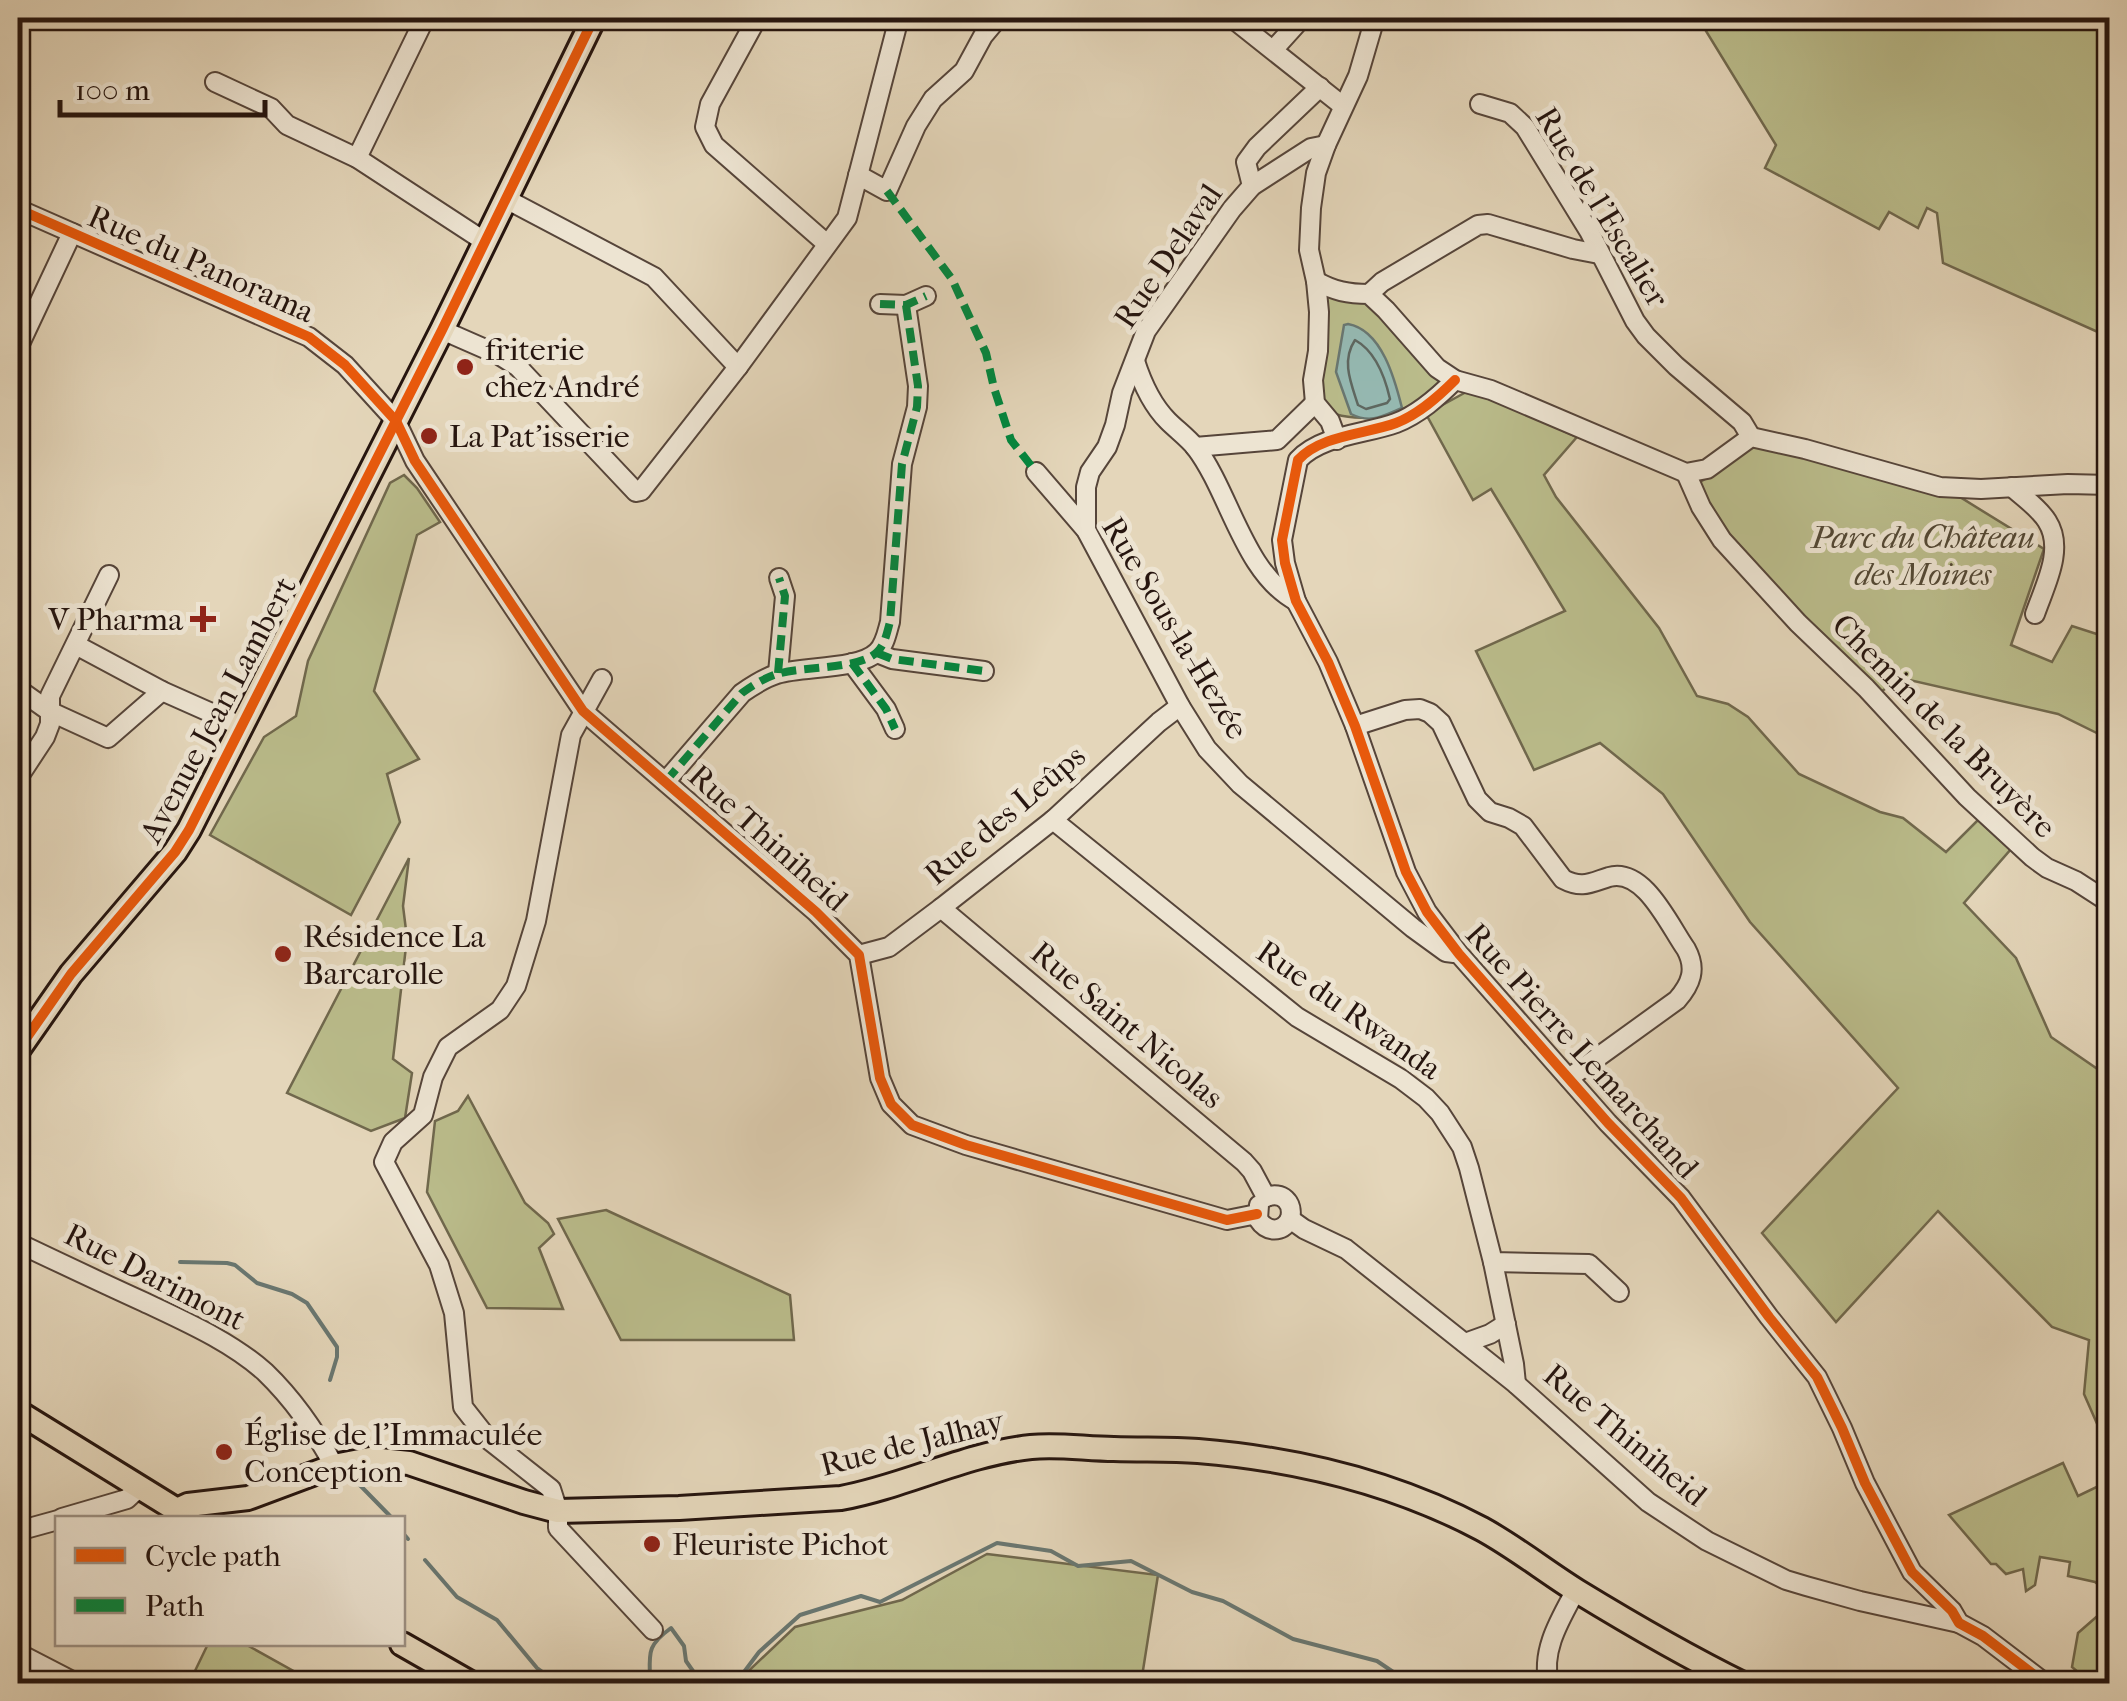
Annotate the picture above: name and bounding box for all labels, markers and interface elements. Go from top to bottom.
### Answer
scale bar [60,55,265,117]
text: 100 m [75,73,150,108]
street label: Rue de l'Escalier [1528,100,1676,314]
street label: Rue Delaval [1106,177,1230,335]
street label: Rue du Panorama [82,198,321,331]
place label: friterie chez André [485,331,640,405]
marker: friterie chez André [454,356,476,378]
place label: La Pat’isserie [449,418,630,455]
marker: La Pat’isserie [418,425,440,447]
street label: Rue Sous-la-Hezée [1094,510,1256,746]
park label: Parc du Château des Moines [1809,519,2035,593]
street label: Avenue Jean Lambert [131,570,304,851]
place label: V Pharma [47,601,184,638]
street label: Chemin de la Bruyère [1825,607,2064,846]
marker: V Pharma [192,608,214,630]
street label: Rue des Leûps [917,737,1093,893]
street label: Rue Thiniheid [681,757,856,919]
street label: Rue Pierre Lemarchand [1458,916,1707,1187]
place label: Résidence La Barcarolle [303,918,487,992]
street label: Rue du Rwanda [1250,933,1449,1088]
street label: Rue Saint Nicolas [1023,934,1231,1116]
marker: Résidence La Barcarolle [272,943,294,965]
street label: Rue Darimont [58,1216,252,1339]
street label: Rue Thiniheid [1536,1356,1714,1514]
street label: Rue de Jalhay [816,1402,1009,1484]
place label: Église de l’Immaculée Conception [244,1416,542,1490]
marker: Église de l’Immaculée Conception [213,1441,235,1463]
legend [55,1516,405,1646]
place label: Fleuriste Pichot [672,1526,889,1563]
marker: Fleuriste Pichot [641,1533,663,1555]
text: Cycle path [145,1539,281,1574]
text: Path [145,1589,204,1624]

